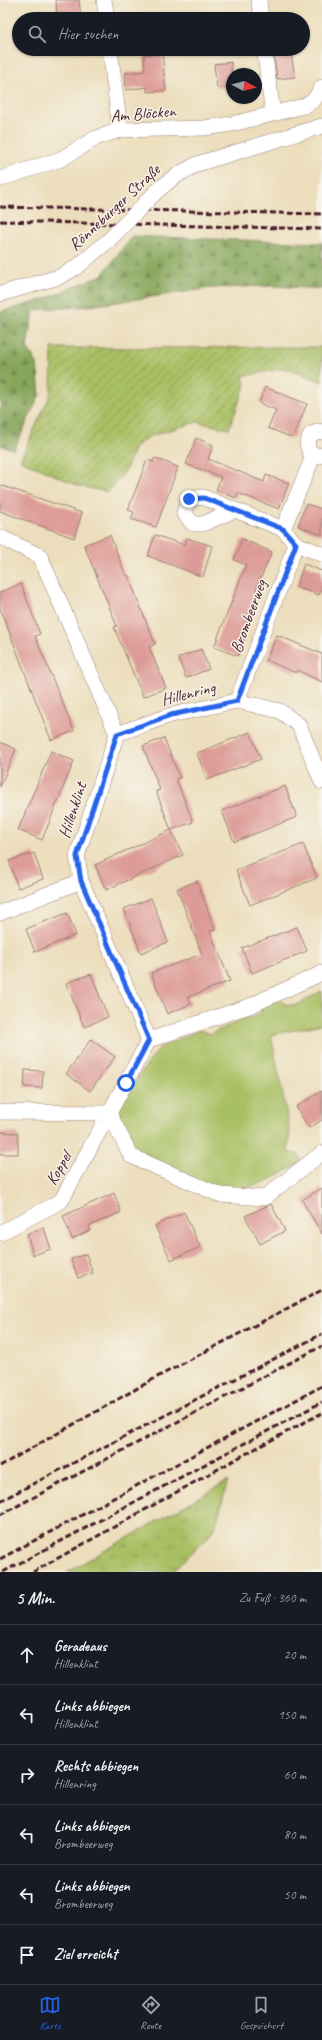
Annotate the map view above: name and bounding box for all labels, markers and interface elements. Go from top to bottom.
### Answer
search box [12,12,310,56]
icon: search [26,23,48,45]
text: Hier suchen [58,25,118,44]
north arrow [226,68,262,104]
street label: Am Blöcken [110,100,178,127]
street label: Rönneburger Straße [64,159,166,255]
route end [180,490,198,508]
street label: Brombeerweg [226,576,272,656]
street label: Hillenring [159,676,218,710]
street label: Hillenklint [54,777,92,841]
route start [117,1074,135,1092]
street label: Koppel [41,1145,78,1189]
text: 5 Min. [16,1588,55,1609]
text: Zu Fuß · 360 m [239,1590,306,1606]
text: Geradeaus [54,1637,107,1656]
icon: ahead [16,1644,38,1666]
text: 20 m [284,1647,306,1663]
text: Hillenklint [54,1656,98,1672]
text: Links abbiegen [54,1697,130,1716]
icon: left [16,1704,38,1726]
text: 150 m [278,1707,306,1723]
text: Hillenklint [54,1716,98,1732]
text: Rechts abbiegen [54,1757,138,1776]
icon: right [16,1764,38,1786]
text: 60 m [284,1767,306,1783]
text: Hillenring [54,1776,96,1792]
text: Links abbiegen [54,1817,130,1836]
icon: left [16,1824,38,1846]
text: 80 m [284,1827,306,1843]
text: Brombeerweg [54,1836,112,1852]
text: Links abbiegen [54,1877,130,1896]
icon: left [16,1884,38,1906]
text: 50 m [284,1887,306,1903]
text: Brombeerweg [54,1896,112,1912]
icon: arrive [16,1944,38,1966]
text: Ziel erreicht [54,1945,117,1964]
tab: Karte [39,1994,61,2032]
tab: Route [140,1994,162,2032]
tab: Gespeichert [240,1994,283,2032]

